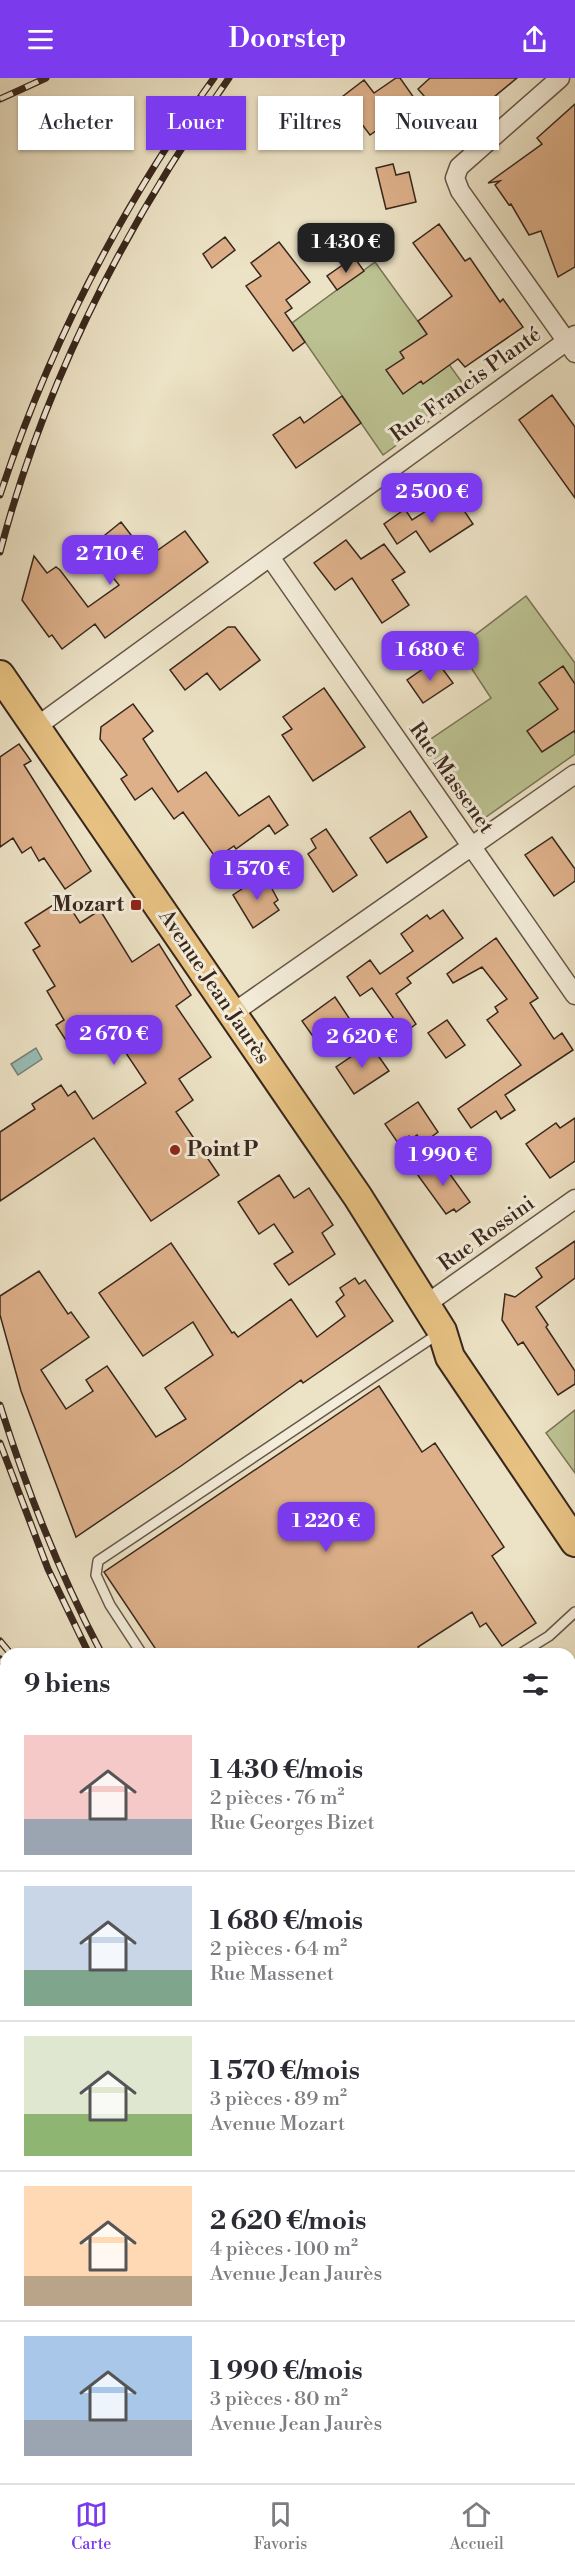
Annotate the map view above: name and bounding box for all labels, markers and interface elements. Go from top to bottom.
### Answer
text: Doorstep [229,22,346,56]
icon: menu [24,23,57,56]
icon: share [518,23,551,56]
chip: Acheter [18,96,134,150]
chip: Louer [146,96,246,150]
chip: Filtres [258,96,363,150]
chip: Nouveau [375,96,499,150]
pin: 1 430 € [291,223,401,274]
text: 1 430 € [312,230,381,255]
street label: Rue Francis Planté [386,322,546,448]
pin: 2 500 € [377,473,487,524]
text: 2 500 € [395,480,469,505]
pin: 2 710 € [55,535,165,586]
text: 2 710 € [76,542,144,567]
pin: 1 680 € [375,631,485,682]
text: 1 680 € [396,638,464,663]
street label: Rue Massenet [403,717,499,839]
pin: 1 570 € [202,850,312,901]
text: 1 570 € [224,857,290,882]
place label: Mozart [52,892,125,918]
marker: Mozart [129,898,143,912]
street label: Avenue Jean Jaurès [152,904,275,1069]
pin: 2 670 € [59,1015,169,1066]
pin: 2 620 € [307,1018,417,1069]
text: 2 670 € [79,1022,149,1047]
text: 2 620 € [326,1025,398,1050]
pin: 1 990 € [388,1136,498,1187]
place label: Point P [187,1137,258,1163]
marker: Point P [168,1143,182,1157]
text: 1 990 € [409,1143,477,1168]
street label: Rue Rossini [434,1190,540,1278]
pin: 1 220 € [271,1502,381,1553]
text: 1 220 € [292,1509,360,1534]
text: 9 biens [24,1668,110,1700]
icon: filters [519,1668,552,1701]
text: 1 430 €/mois [210,1754,363,1786]
icon: home [72,1759,144,1831]
text: 2 pièces · 76 m² [210,1786,345,1811]
text: Rue Georges Bizet [210,1811,375,1836]
text: 1 680 €/mois [210,1905,363,1937]
icon: home [72,1910,144,1982]
text: 2 pièces · 64 m² [210,1937,347,1962]
text: Rue Massenet [210,1962,334,1987]
text: 1 570 €/mois [210,2055,360,2087]
icon: home [72,2060,144,2132]
text: 3 pièces · 89 m² [210,2087,347,2112]
text: Avenue Mozart [210,2112,345,2137]
text: 2 620 €/mois [210,2205,366,2237]
icon: home [72,2210,144,2282]
text: 4 pièces · 100 m² [210,2237,358,2262]
text: Avenue Jean Jaurès [210,2262,382,2287]
text: 1 990 €/mois [210,2355,363,2387]
icon: home [72,2360,144,2432]
text: 3 pièces · 80 m² [210,2387,348,2412]
text: Avenue Jean Jaurès [210,2412,382,2437]
tab: Carte [71,2498,111,2554]
tab: Favoris [254,2498,307,2554]
tab: Accueil [450,2498,504,2554]

